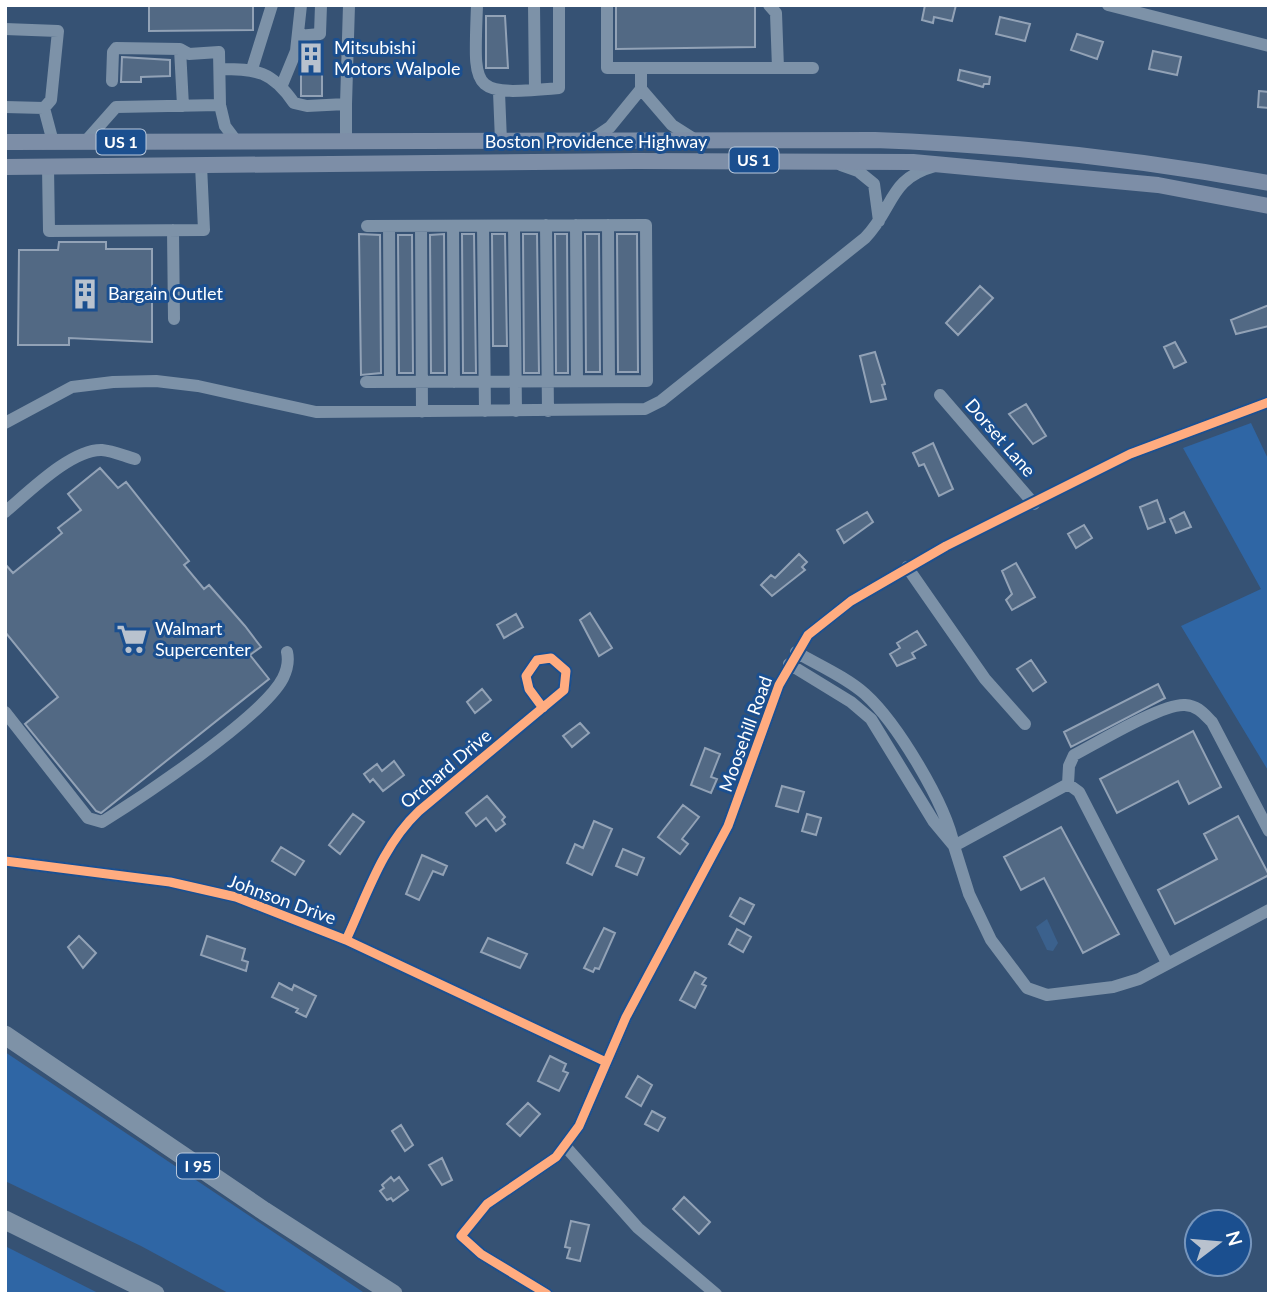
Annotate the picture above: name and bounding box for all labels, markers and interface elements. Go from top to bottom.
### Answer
place label: Mitsubishi Motors Walpole [334,36,461,79]
building icon: Mitsubishi Motors Walpole [294,41,328,75]
road number: US 1 [96,130,146,154]
street label: Boston Providence Highway [485,130,708,152]
road number: US 1 [730,148,778,172]
building icon: Bargain Outlet [68,277,102,311]
place label: Bargain Outlet [108,282,224,304]
street label: Dorset Lane [961,394,1041,481]
place label: Walmart Supercenter [155,617,251,660]
supermarket icon: Walmart Supercenter [115,622,149,656]
street label: Moosehill Road [714,673,776,795]
street label: Orchard Drive [395,724,495,813]
street label: Johnson Drive [225,869,339,929]
road number: I 95 [177,1154,219,1178]
north arrow [1183,1208,1253,1278]
text: N [1222,1228,1248,1248]

